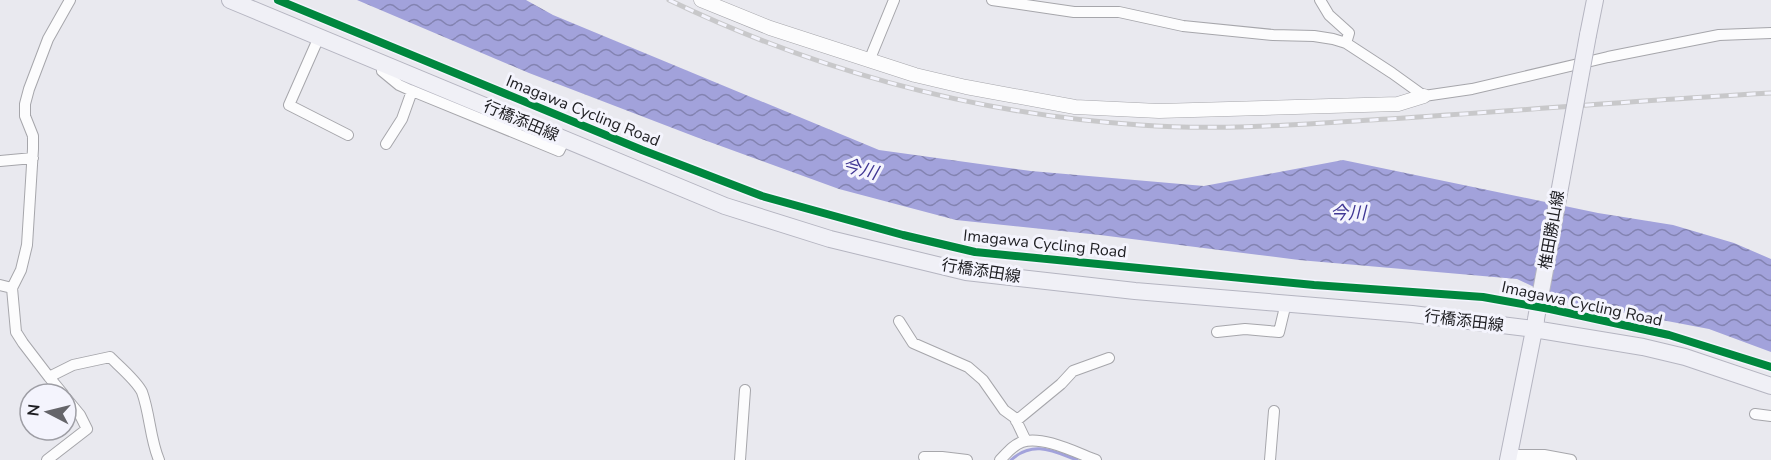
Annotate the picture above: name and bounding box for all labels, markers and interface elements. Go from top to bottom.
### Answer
street label: Imagawa Cycling Road [503,70,663,152]
street label: 行橋添田線 [480,95,562,147]
water label: 今川 [840,153,882,186]
street label: 椎田勝山線 [1534,189,1570,271]
water label: 今川 [1330,201,1368,225]
street label: Imagawa Cycling Road [962,224,1128,264]
street label: 行橋添田線 [940,254,1022,288]
street label: Imagawa Cycling Road [1499,276,1665,332]
street label: 行橋添田線 [1423,305,1505,337]
north arrow [18,382,78,442]
text: N [22,403,46,418]

